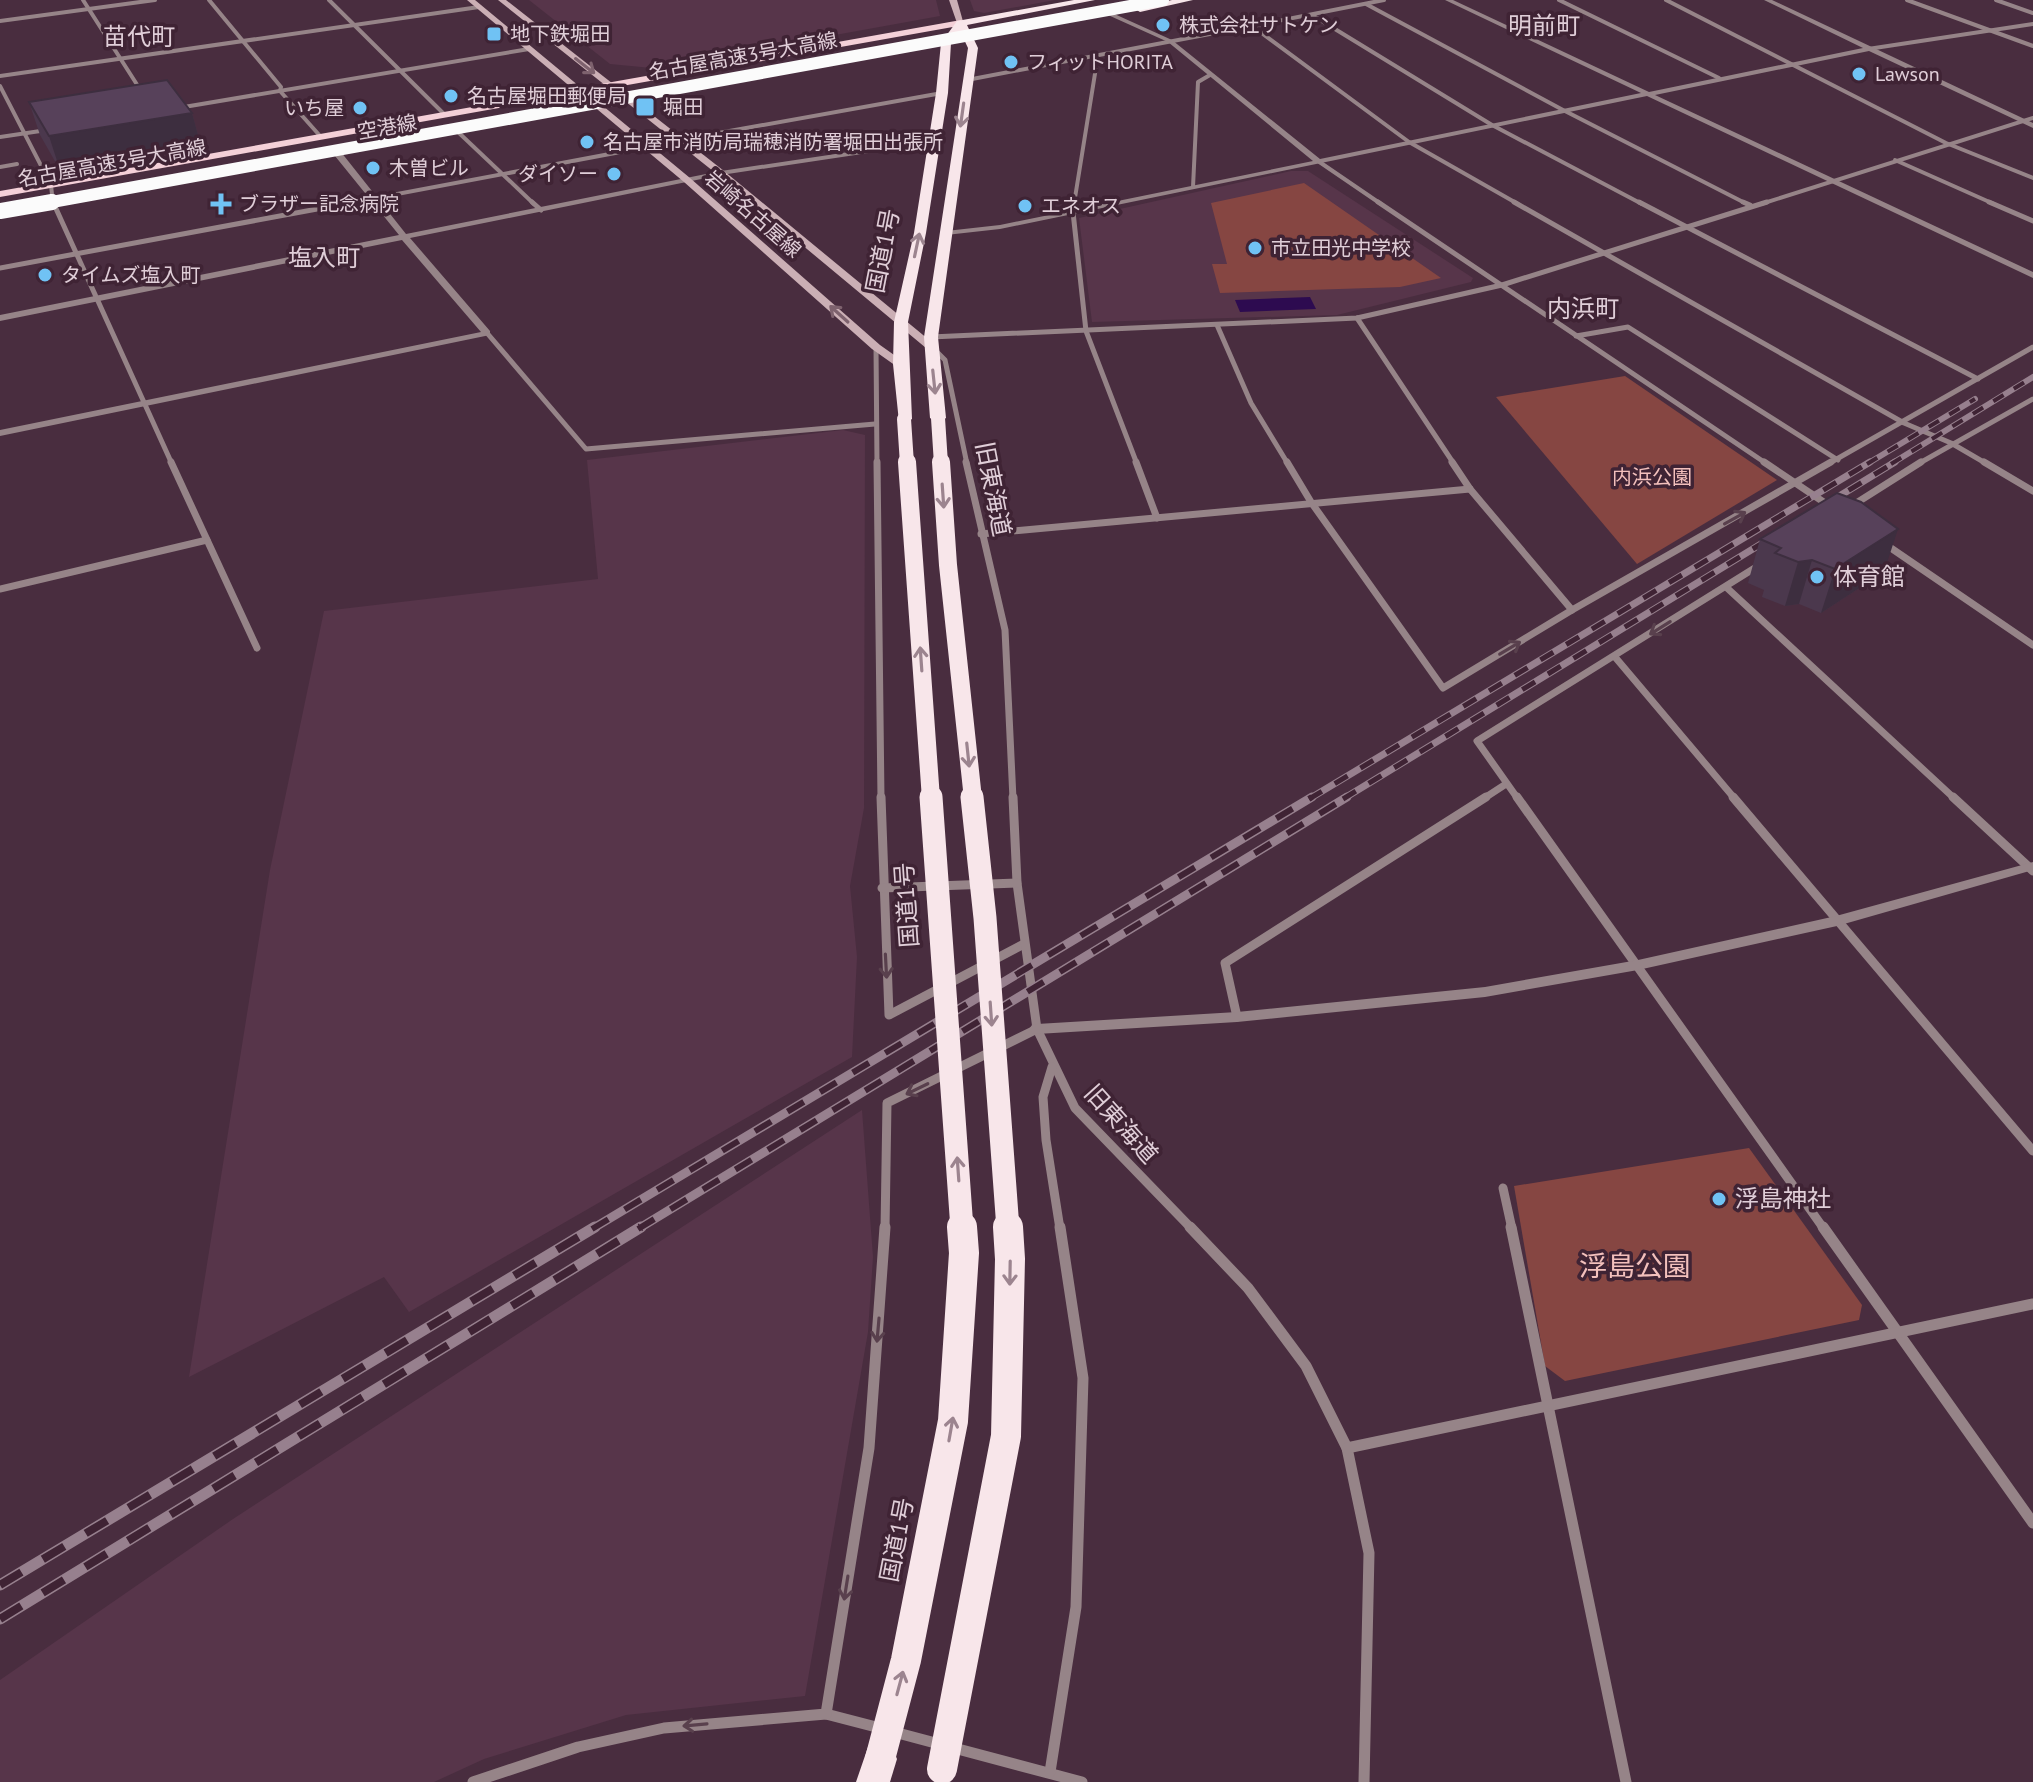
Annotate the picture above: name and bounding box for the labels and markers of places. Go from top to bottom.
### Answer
place label: 株式会社サトケン [1179,12,1338,38]
marker: 株式会社サトケン [1154,16,1172,34]
place label: 地下鉄堀田 [510,21,610,47]
marker: 地下鉄堀田 [485,25,503,43]
place label: フィットHORITA [1027,49,1173,75]
marker: フィットHORITA [1002,53,1020,71]
place label: Lawson [1875,61,1940,87]
marker: Lawson [1850,65,1868,83]
place label: 名古屋堀田郵便局 [467,83,627,109]
marker: 名古屋堀田郵便局 [442,87,460,105]
place label: 堀田 [663,94,703,120]
place label: いち屋 [284,95,344,121]
marker: 堀田 [634,96,656,118]
marker: いち屋 [351,99,369,117]
place label: 名古屋市消防局瑞穂消防署堀田出張所 [603,129,943,155]
marker: 名古屋市消防局瑞穂消防署堀田出張所 [578,133,596,151]
place label: 木曽ビル [389,155,469,181]
marker: 木曽ビル [364,159,382,177]
place label: ダイソー [518,161,598,187]
marker: ダイソー [605,165,623,183]
place label: ブラザー記念病院 [239,191,399,217]
marker: ブラザー記念病院 [210,193,232,215]
place label: エネオス [1041,193,1121,219]
marker: エネオス [1016,197,1034,215]
place label: 市立田光中学校 [1271,235,1411,261]
marker: 市立田光中学校 [1246,239,1264,257]
place label: タイムズ塩入町 [61,262,201,288]
marker: タイムズ塩入町 [36,266,54,284]
place label: 体育館 [1833,561,1905,592]
marker: 体育館 [1808,568,1826,586]
place label: 浮島神社 [1735,1183,1831,1214]
marker: 浮島神社 [1710,1190,1728,1208]

